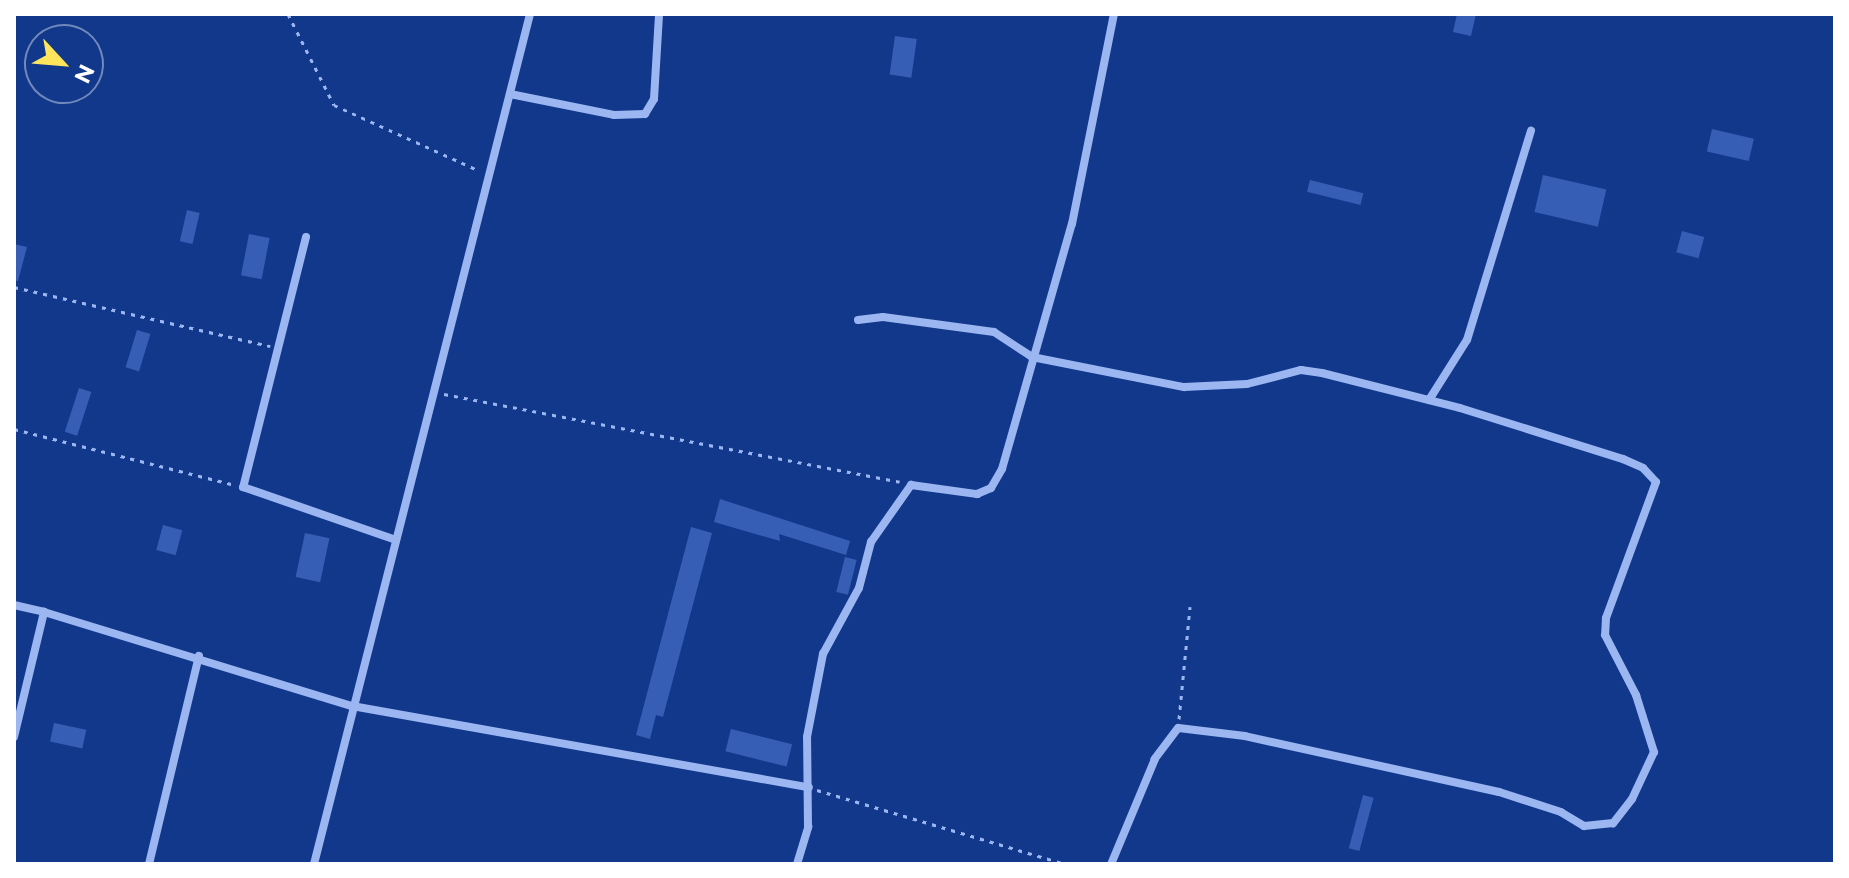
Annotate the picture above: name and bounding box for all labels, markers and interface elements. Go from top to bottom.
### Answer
north arrow [24,24,104,104]
text: N [68,60,100,88]

